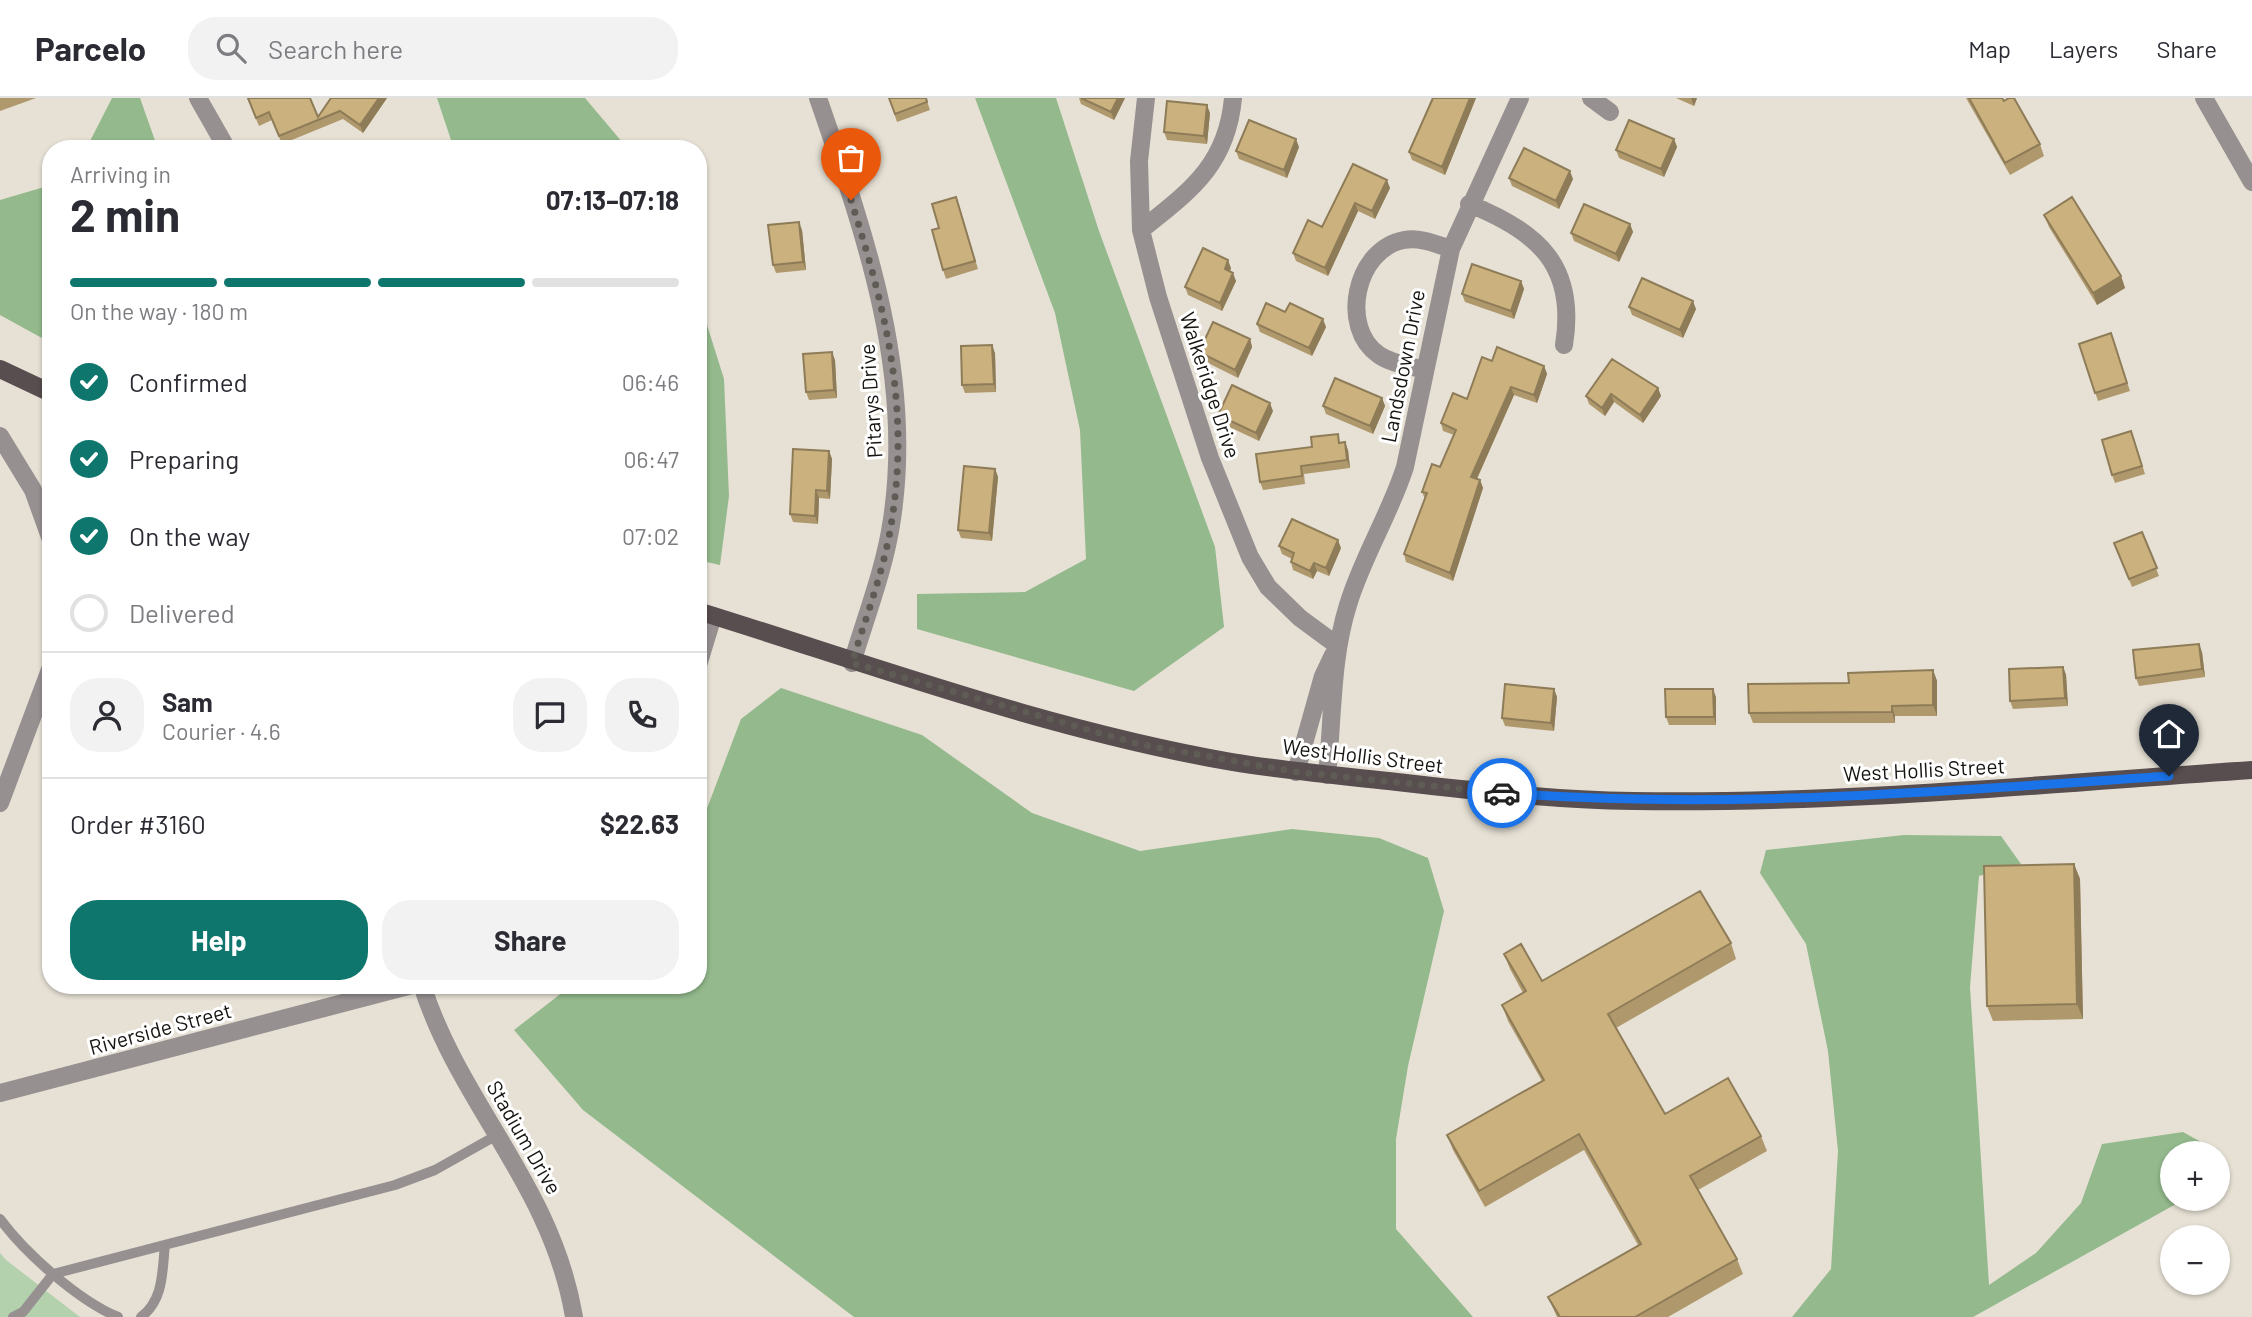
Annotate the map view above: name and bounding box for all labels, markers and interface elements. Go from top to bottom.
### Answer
search box [188,17,678,80]
text: Parcelo [35,28,146,68]
icon: search [212,29,250,67]
text: Search here [268,33,403,64]
text: Map [1968,34,2011,63]
text: Layers [2049,34,2118,63]
text: Share [2156,34,2217,63]
pin [821,128,881,200]
icon: bag [832,139,870,177]
text: Arriving in [70,160,171,188]
text: 07:13–07:18 [546,184,679,215]
text: 2 min [70,186,180,241]
street label: Landsdown Drive [1375,287,1429,445]
text: On the way · 180 m [70,297,248,325]
street label: Walkeridge Drive [1176,309,1246,461]
street label: Pitarys Drive [854,343,886,459]
icon: check [70,363,108,401]
text: Confirmed [129,366,248,397]
text: 06:46 [622,368,679,396]
icon: check [70,440,108,478]
text: Preparing [129,443,239,474]
text: 06:47 [624,445,679,473]
icon: check [70,517,108,555]
text: On the way [129,520,250,551]
text: 07:02 [622,522,679,550]
text: Delivered [129,597,235,628]
button: person [70,678,144,752]
button: chat [513,678,587,752]
button: phone [605,678,679,752]
text: Sam [162,686,213,717]
pin [2139,704,2199,776]
icon: home [2150,715,2188,753]
text: Courier · 4.6 [162,717,281,745]
street label: West Hollis Street [1281,733,1445,777]
street label: West Hollis Street [1842,752,2006,786]
courier [1467,758,1537,828]
icon: car [1483,774,1521,812]
text: Order #3160 [70,808,206,839]
text: $22.63 [600,808,679,839]
button: Help [70,900,368,980]
button: Share [382,900,679,980]
street label: Riverside Street [86,997,234,1059]
street label: Stadium Drive [482,1076,568,1198]
map controls [2160,1141,2230,1295]
button: + [2160,1141,2230,1211]
button: − [2160,1225,2230,1295]

